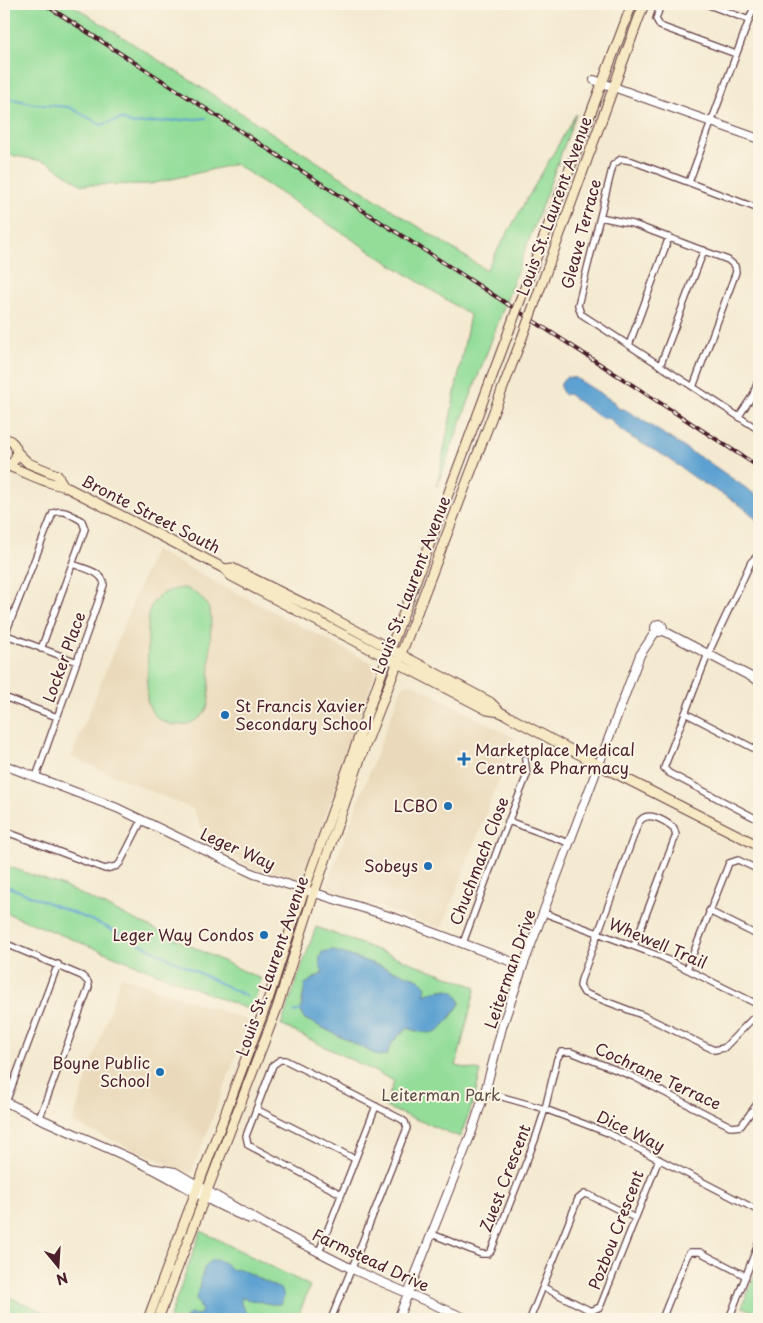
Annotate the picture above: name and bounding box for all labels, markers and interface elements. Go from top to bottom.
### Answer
street label: Louis St. Laurent Avenue [509,112,597,299]
street label: Gleave Terrace [554,176,606,291]
street label: Bronte Street South [78,468,225,559]
street label: Louis St. Laurent Avenue [365,492,455,677]
street label: Locker Place [36,608,91,705]
place label: St Francis Xavier Secondary School [235,693,372,735]
marker: St Francis Xavier Secondary School [219,709,231,721]
place label: Marketplace Medical Centre & Pharmacy [475,737,635,779]
marker: Marketplace Medical Centre & Pharmacy [457,752,471,766]
place label: LCBO [394,793,438,817]
street label: Chuchmach Close [443,793,514,928]
marker: LCBO [442,800,454,812]
street label: Leger Way [197,821,280,875]
place label: Sobeys [364,853,418,877]
marker: Sobeys [422,860,434,872]
street label: Louis St. Laurent Avenue [229,872,313,1059]
street label: Leiterman Drive [477,906,541,1032]
street label: Whewell Trail [605,911,711,974]
place label: Leger Way Condos [112,922,254,946]
marker: Leger Way Condos [258,929,270,941]
street label: Cochrane Terrace [591,1035,726,1115]
place label: Boyne Public School [52,1050,150,1092]
marker: Boyne Public School [154,1066,166,1078]
park label: Leiterman Park [381,1082,501,1106]
street label: Dice Way [593,1103,670,1157]
street label: Zuest Crescent [472,1120,536,1235]
street label: Pozbou Crescent [581,1166,649,1293]
street label: Farmstead Drive [309,1221,434,1297]
north arrow [32,1240,82,1290]
text: N [54,1267,71,1291]

